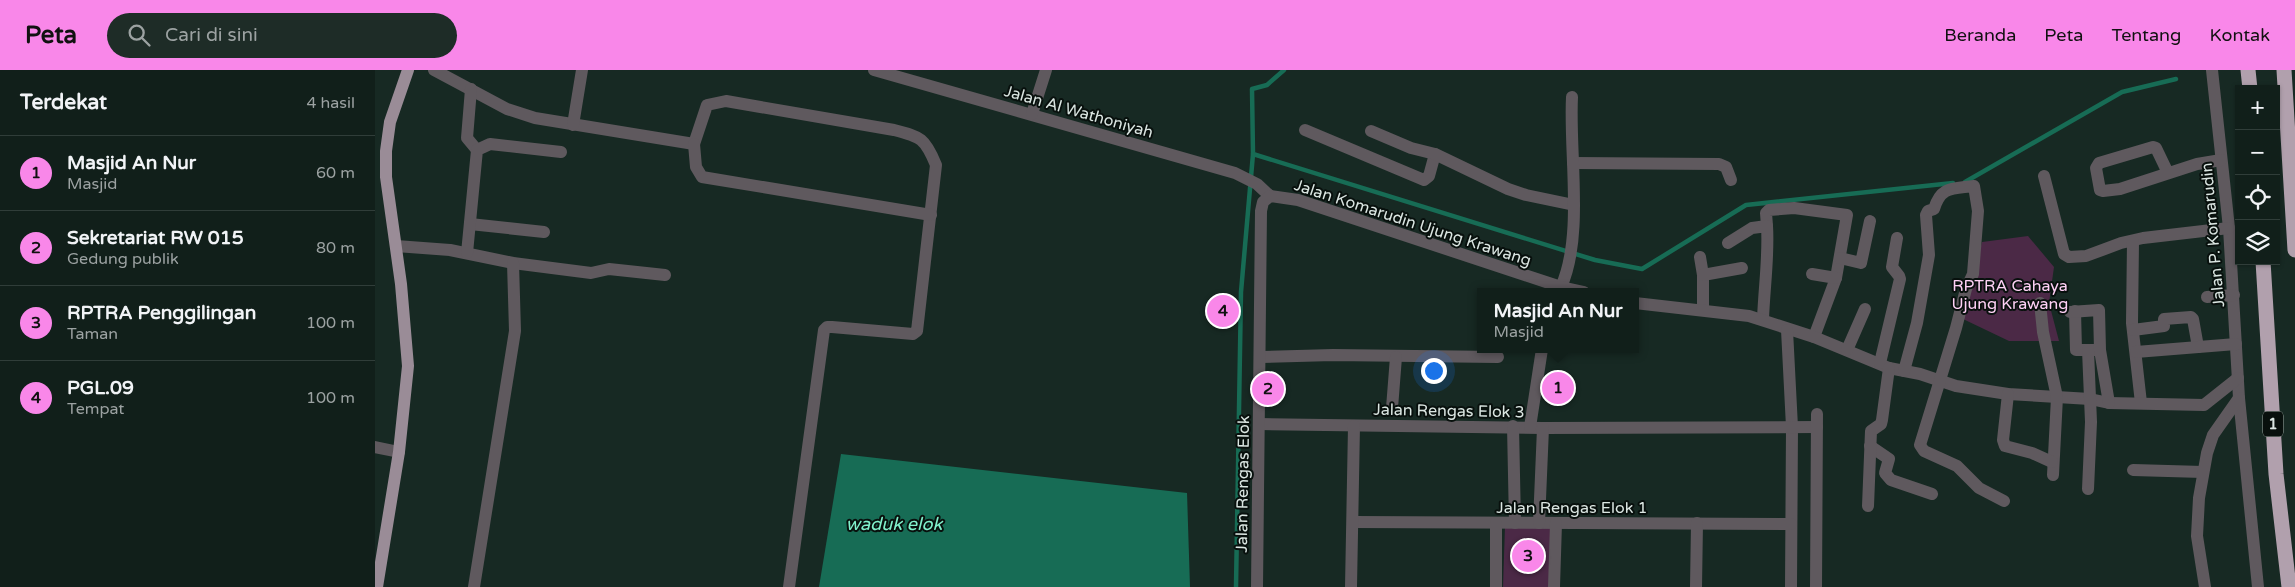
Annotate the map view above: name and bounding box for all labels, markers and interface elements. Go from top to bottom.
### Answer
search box [107,13,457,58]
text: Peta [25,21,77,50]
icon: search [125,21,153,49]
text: Cari di sini [165,24,258,46]
text: Beranda [1944,24,2016,46]
text: Peta [2044,24,2083,46]
text: Tentang [2111,24,2181,46]
text: Kontak [2209,24,2270,46]
street label: Jalan Al Wathoniyah [1002,81,1156,143]
map controls [2235,85,2280,265]
button: + [2235,85,2280,130]
text: Terdekat [20,90,107,115]
text: 4 hasil [306,93,355,113]
button: − [2235,130,2280,175]
text: Masjid An Nur [67,152,196,174]
street label: Jalan P. Komarudin [2197,162,2229,308]
text: 1 [31,163,41,183]
text: 60 m [316,163,355,183]
text: Masjid [67,174,117,194]
street label: Jalan Komarudin Ujung Krawang [1292,175,1534,271]
button: locate [2235,175,2280,220]
button: layers [2235,220,2280,265]
text: Sekretariat RW 015 [67,227,244,249]
text: 2 [31,238,41,258]
text: 80 m [316,238,355,258]
text: Gedung publik [67,249,179,269]
park label: RPTRA Cahaya Ujung Krawang [1952,276,2068,314]
popup [1477,288,1639,353]
pin: 4 [1207,292,1239,330]
text: Masjid An Nur [1493,300,1623,322]
text: RPTRA Penggilingan [67,302,256,324]
text: 3 [31,313,41,333]
text: 100 m [306,313,355,333]
text: Masjid [1493,322,1544,342]
text: Taman [67,324,118,344]
your location [1421,358,1447,384]
pin: 1 [1542,369,1574,407]
pin: 2 [1252,370,1284,408]
text: PGL.09 [67,377,134,399]
text: 4 [31,388,41,408]
text: 100 m [306,388,355,408]
text: Tempat [67,399,124,419]
street label: Jalan Rengas Elok 3 [1373,400,1525,422]
road number: 1 [2263,412,2283,436]
street label: Jalan Rengas Elok [1232,415,1254,553]
street label: Jalan Rengas Elok 1 [1496,498,1648,518]
water label: waduk elok [846,513,943,535]
pin: 3 [1512,537,1544,575]

